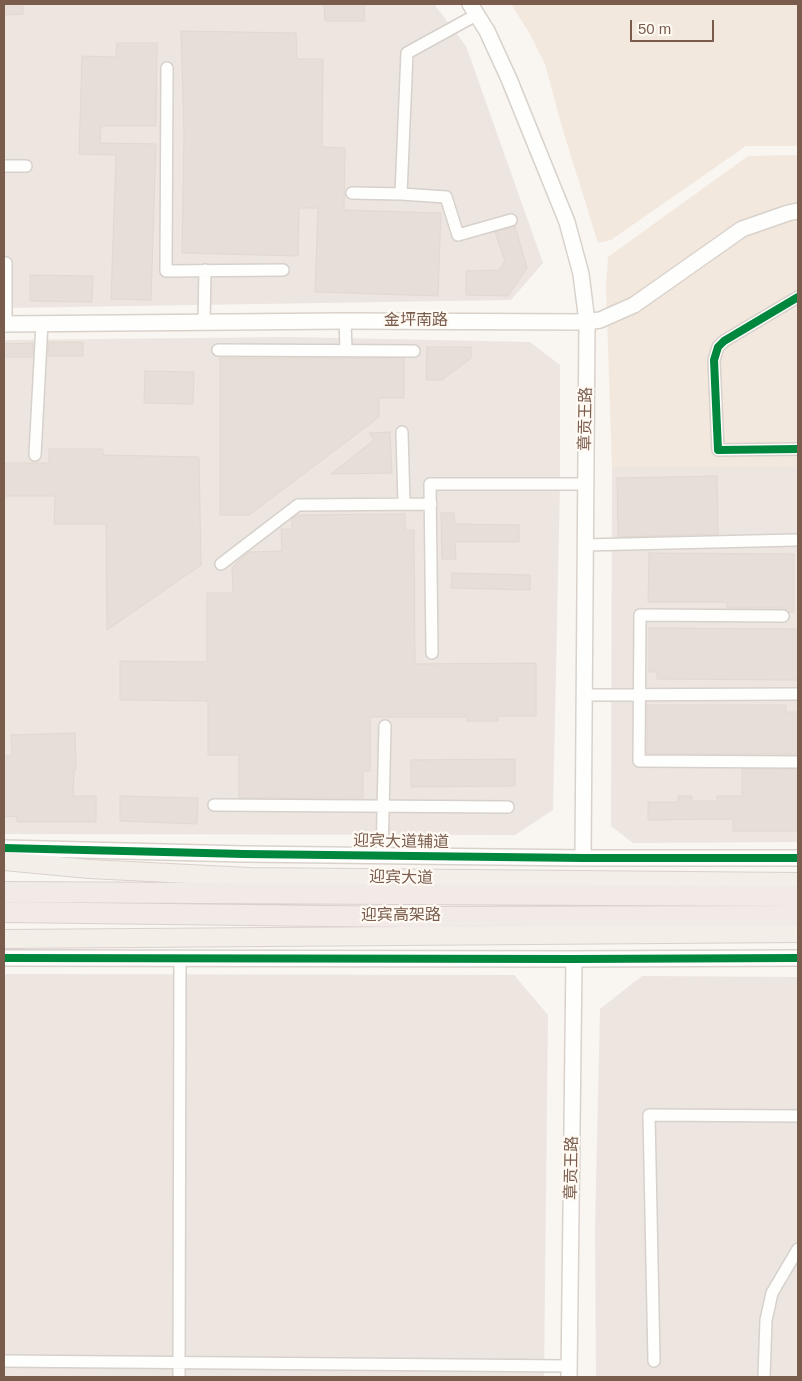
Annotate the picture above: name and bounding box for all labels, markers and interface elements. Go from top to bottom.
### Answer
scale bar [632,10,716,42]
text: 50 m [638,20,671,37]
street label: 金坪南路 [384,311,448,331]
street label: 章贡王路 [576,387,596,451]
street label: 迎宾大道辅道 [353,832,449,852]
street label: 迎宾大道 [369,868,433,888]
street label: 迎宾高架路 [361,906,441,926]
street label: 章贡王路 [562,1136,582,1200]

